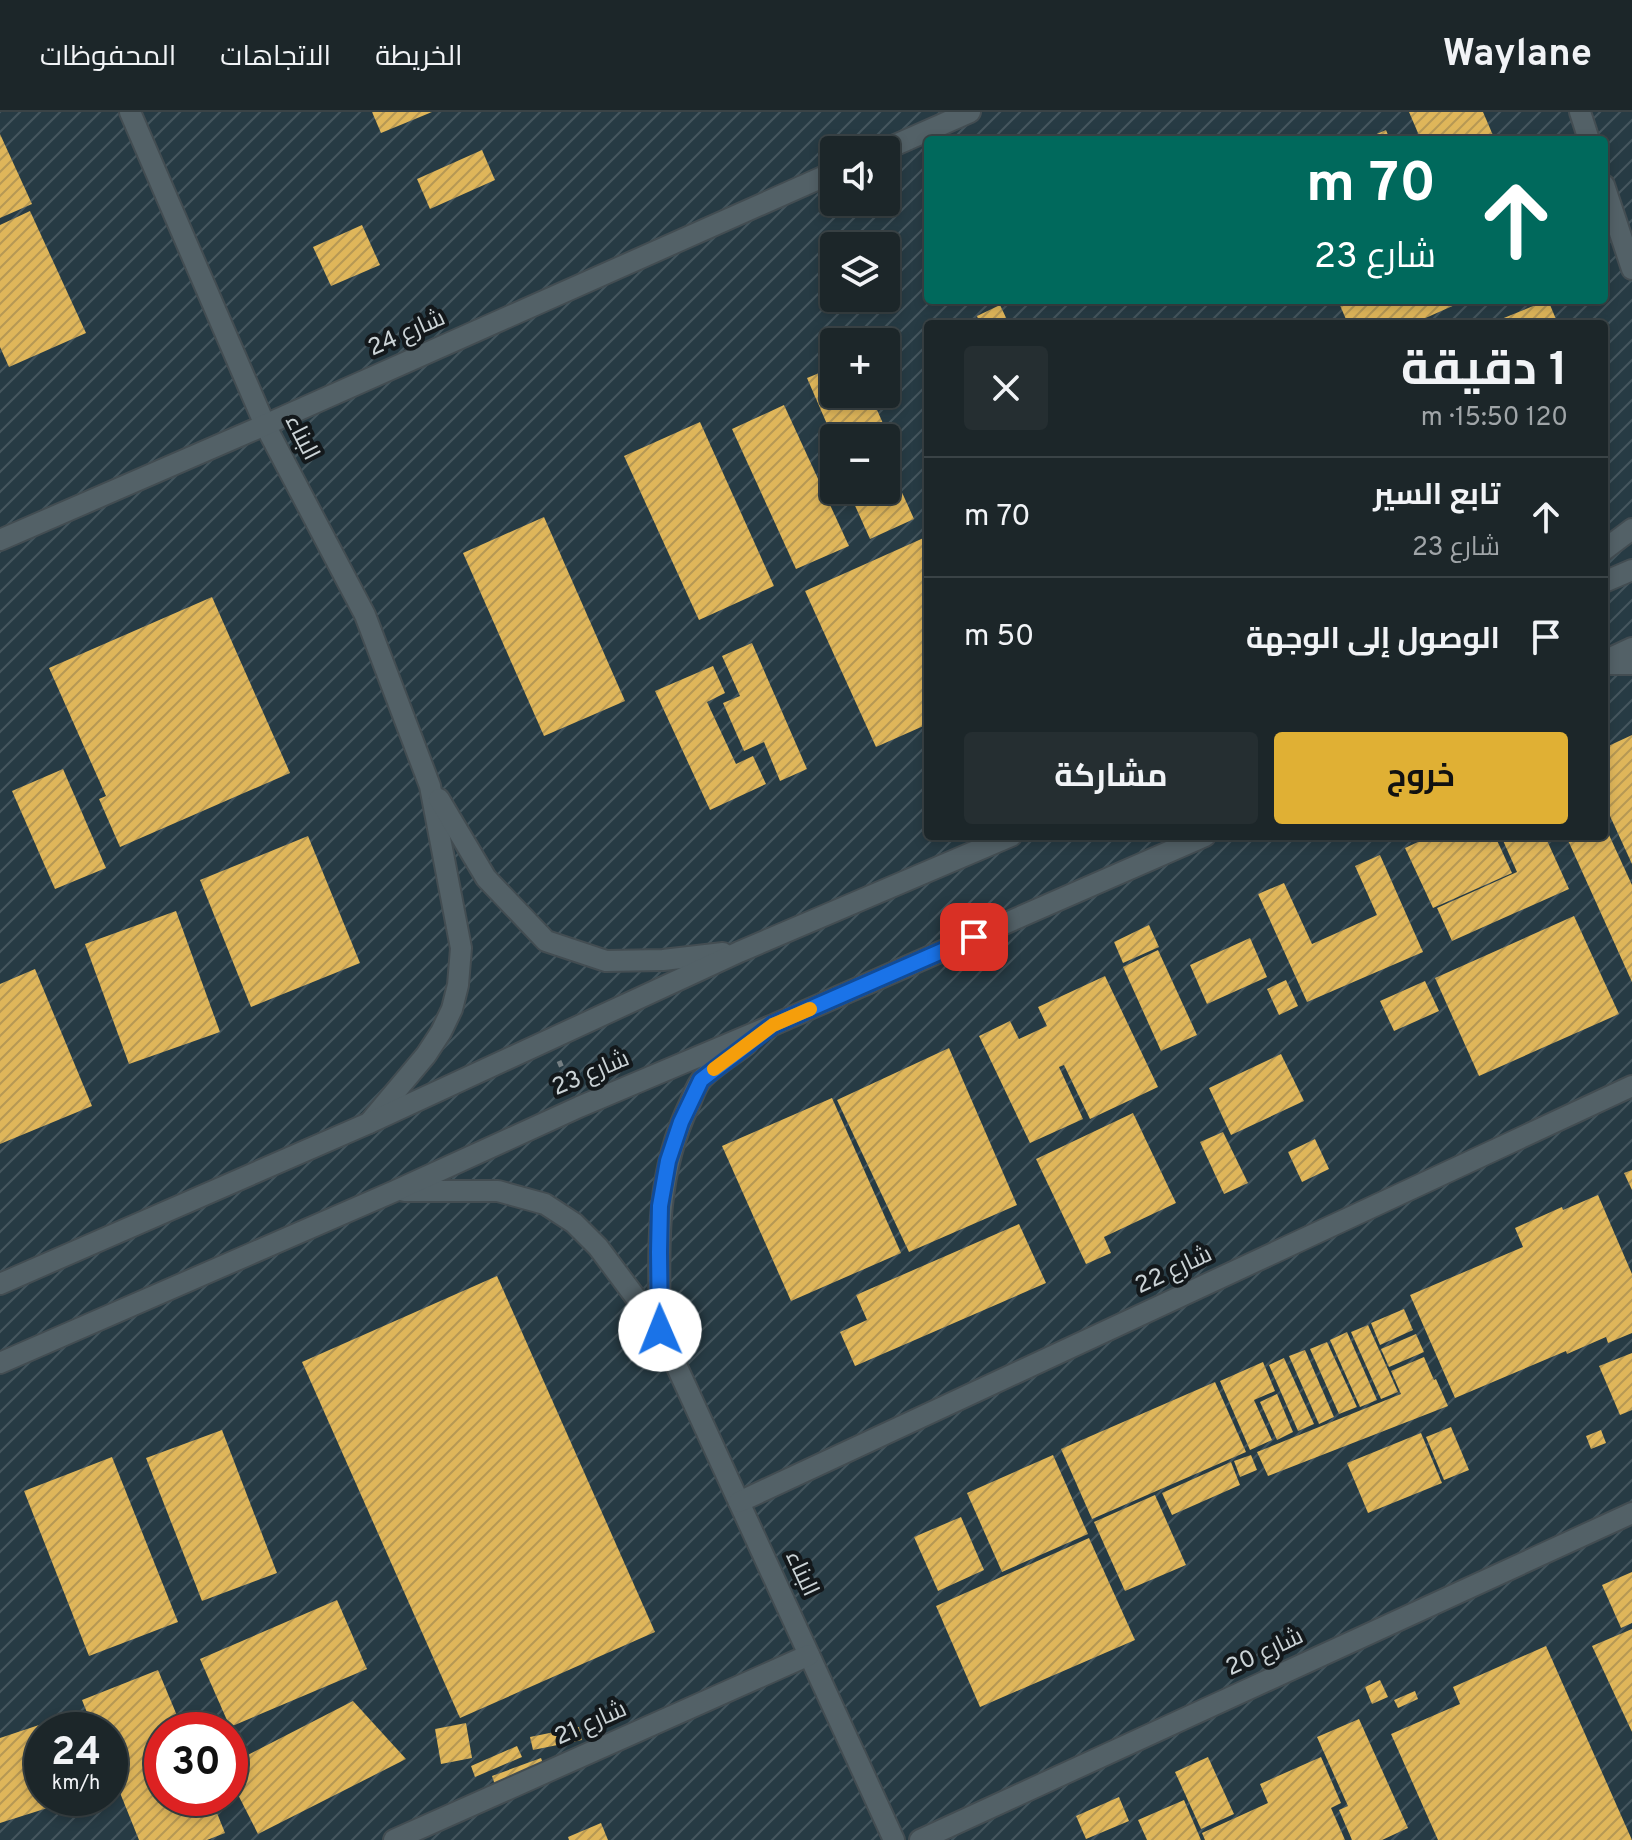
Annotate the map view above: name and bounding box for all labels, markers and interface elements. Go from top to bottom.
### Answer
text: Waylane [1443,31,1592,80]
text: المحفوظات [40,40,176,76]
text: الاتجاهات [220,40,331,76]
text: الخريطة [375,40,463,76]
map controls [820,136,900,504]
button: sound [820,136,900,216]
text: 70 m [1306,151,1436,221]
icon: ahead [1464,168,1568,272]
button: layers [820,232,900,312]
text: شارع 23 [1314,235,1436,281]
street label: شارع 24 [364,304,450,364]
button: + [820,328,900,408]
text: 1 دقيقة [1401,342,1568,402]
button: close [964,346,1048,430]
text: 120 m · 15:50 [1421,402,1568,435]
street label: البناء [277,410,325,466]
button: − [820,424,900,504]
text: تابع السير [1373,478,1500,515]
icon: ahead [1524,495,1568,539]
text: 70 m [964,499,1031,536]
text: شارع 23 [1412,532,1500,565]
icon: arrive [1524,615,1568,659]
text: 50 m [964,619,1034,656]
text: الوصول إلى الوجهة [1246,622,1500,659]
button: مشاركة [964,732,1258,824]
button: خروج [1274,732,1568,824]
pin [940,903,1008,971]
icon: arrive [952,915,996,959]
street label: شارع 23 [548,1044,634,1104]
street label: شارع 22 [1131,1240,1217,1302]
position arrow [618,1288,702,1372]
street label: البناء [777,1546,825,1602]
street label: شارع 20 [1221,1622,1309,1684]
street label: شارع 21 [550,1695,632,1753]
speed limit sign: 30 [144,1712,248,1816]
text: 24 [51,1729,101,1779]
text: km/h [52,1771,100,1797]

